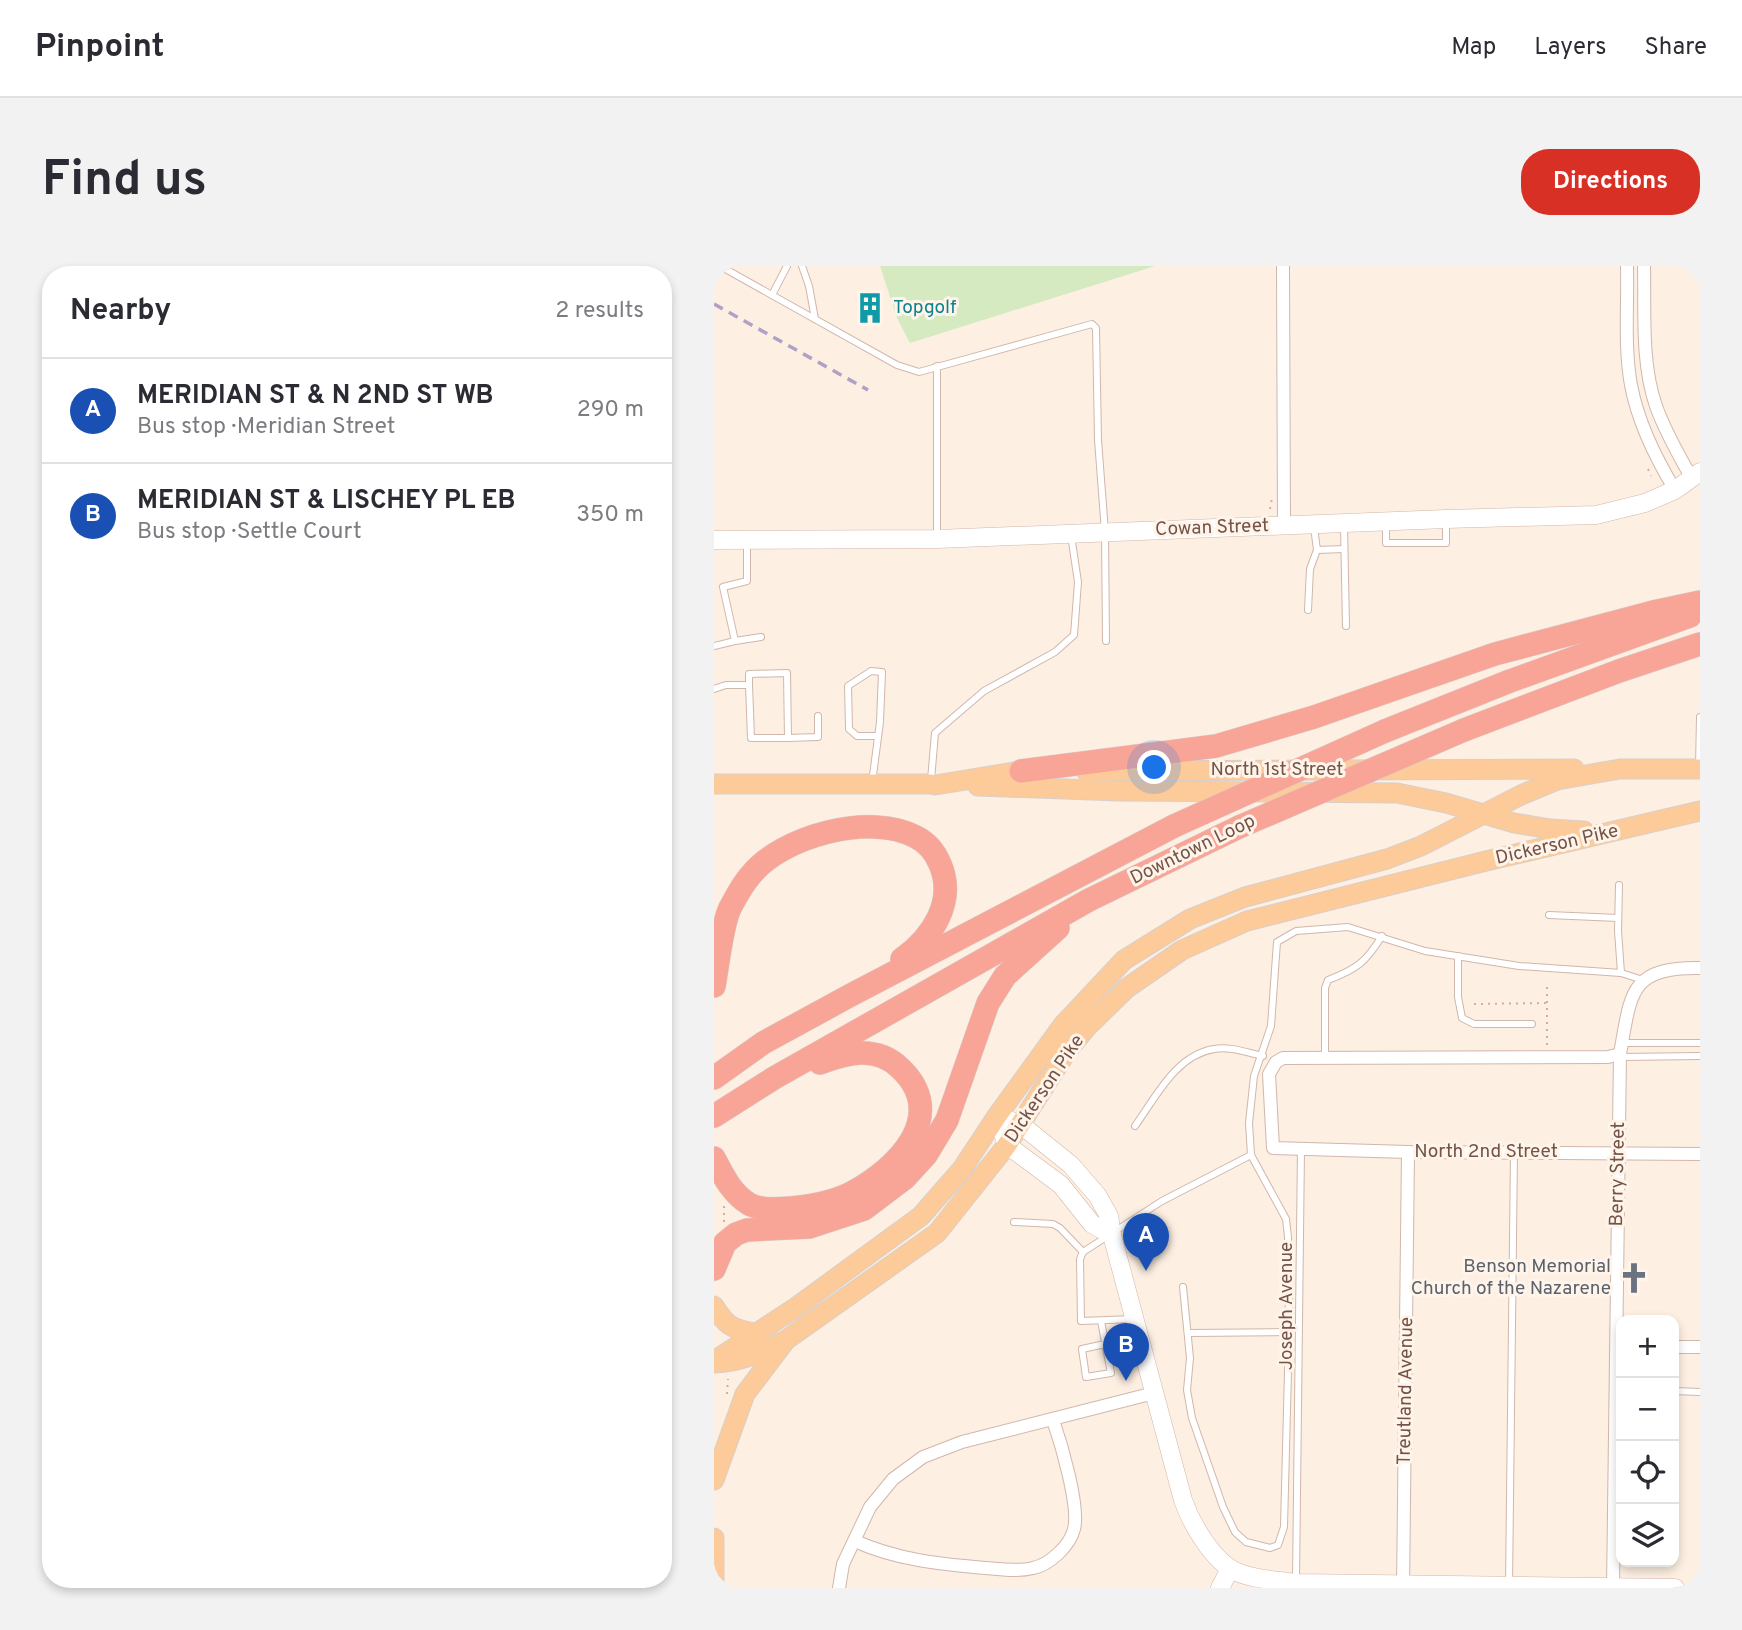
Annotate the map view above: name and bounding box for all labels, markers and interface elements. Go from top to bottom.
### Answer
text: Pinpoint [35,27,164,69]
text: Map [1451,33,1496,63]
text: Layers [1534,33,1606,63]
text: Share [1644,33,1707,63]
button: Directions [1521,149,1700,215]
text: Find us [42,151,207,213]
building icon: Topgolf [853,291,887,325]
text: Nearby [70,293,171,330]
place label: Topgolf [893,296,957,320]
text: 2 results [555,297,644,326]
text: MERIDIAN ST & N 2ND ST WB [137,380,494,413]
text: A [85,396,101,425]
text: 290 m [577,396,644,425]
text: Bus stop · Meridian Street [137,413,395,442]
text: MERIDIAN ST & LISCHEY PL EB [137,485,516,518]
text: B [85,501,101,530]
text: 350 m [576,501,644,530]
street label: Cowan Street [1155,514,1269,542]
text: Bus stop · Settle Court [137,518,362,547]
your location [1137,750,1171,784]
street label: North 1st Street [1210,758,1344,782]
street label: Downtown Loop [1127,809,1259,891]
street label: Dickerson Pike [1493,819,1621,871]
street label: Dickerson Pike [1000,1030,1090,1148]
street label: Berry Street [1605,1121,1631,1227]
street label: North 2nd Street [1414,1140,1558,1164]
pin: A [1123,1213,1169,1271]
street label: Joseph Avenue [1275,1242,1299,1370]
place label: Benson Memorial Church of the Nazarene [1411,1255,1611,1301]
church icon: Benson Memorial Church of the Nazarene [1617,1261,1651,1295]
map controls [1616,1315,1679,1567]
button: + [1616,1315,1679,1378]
street label: Treutland Avenue [1393,1317,1419,1465]
pin: B [1103,1323,1149,1381]
button: − [1616,1378,1679,1441]
button: locate [1616,1441,1679,1504]
button: layers [1616,1504,1679,1567]

